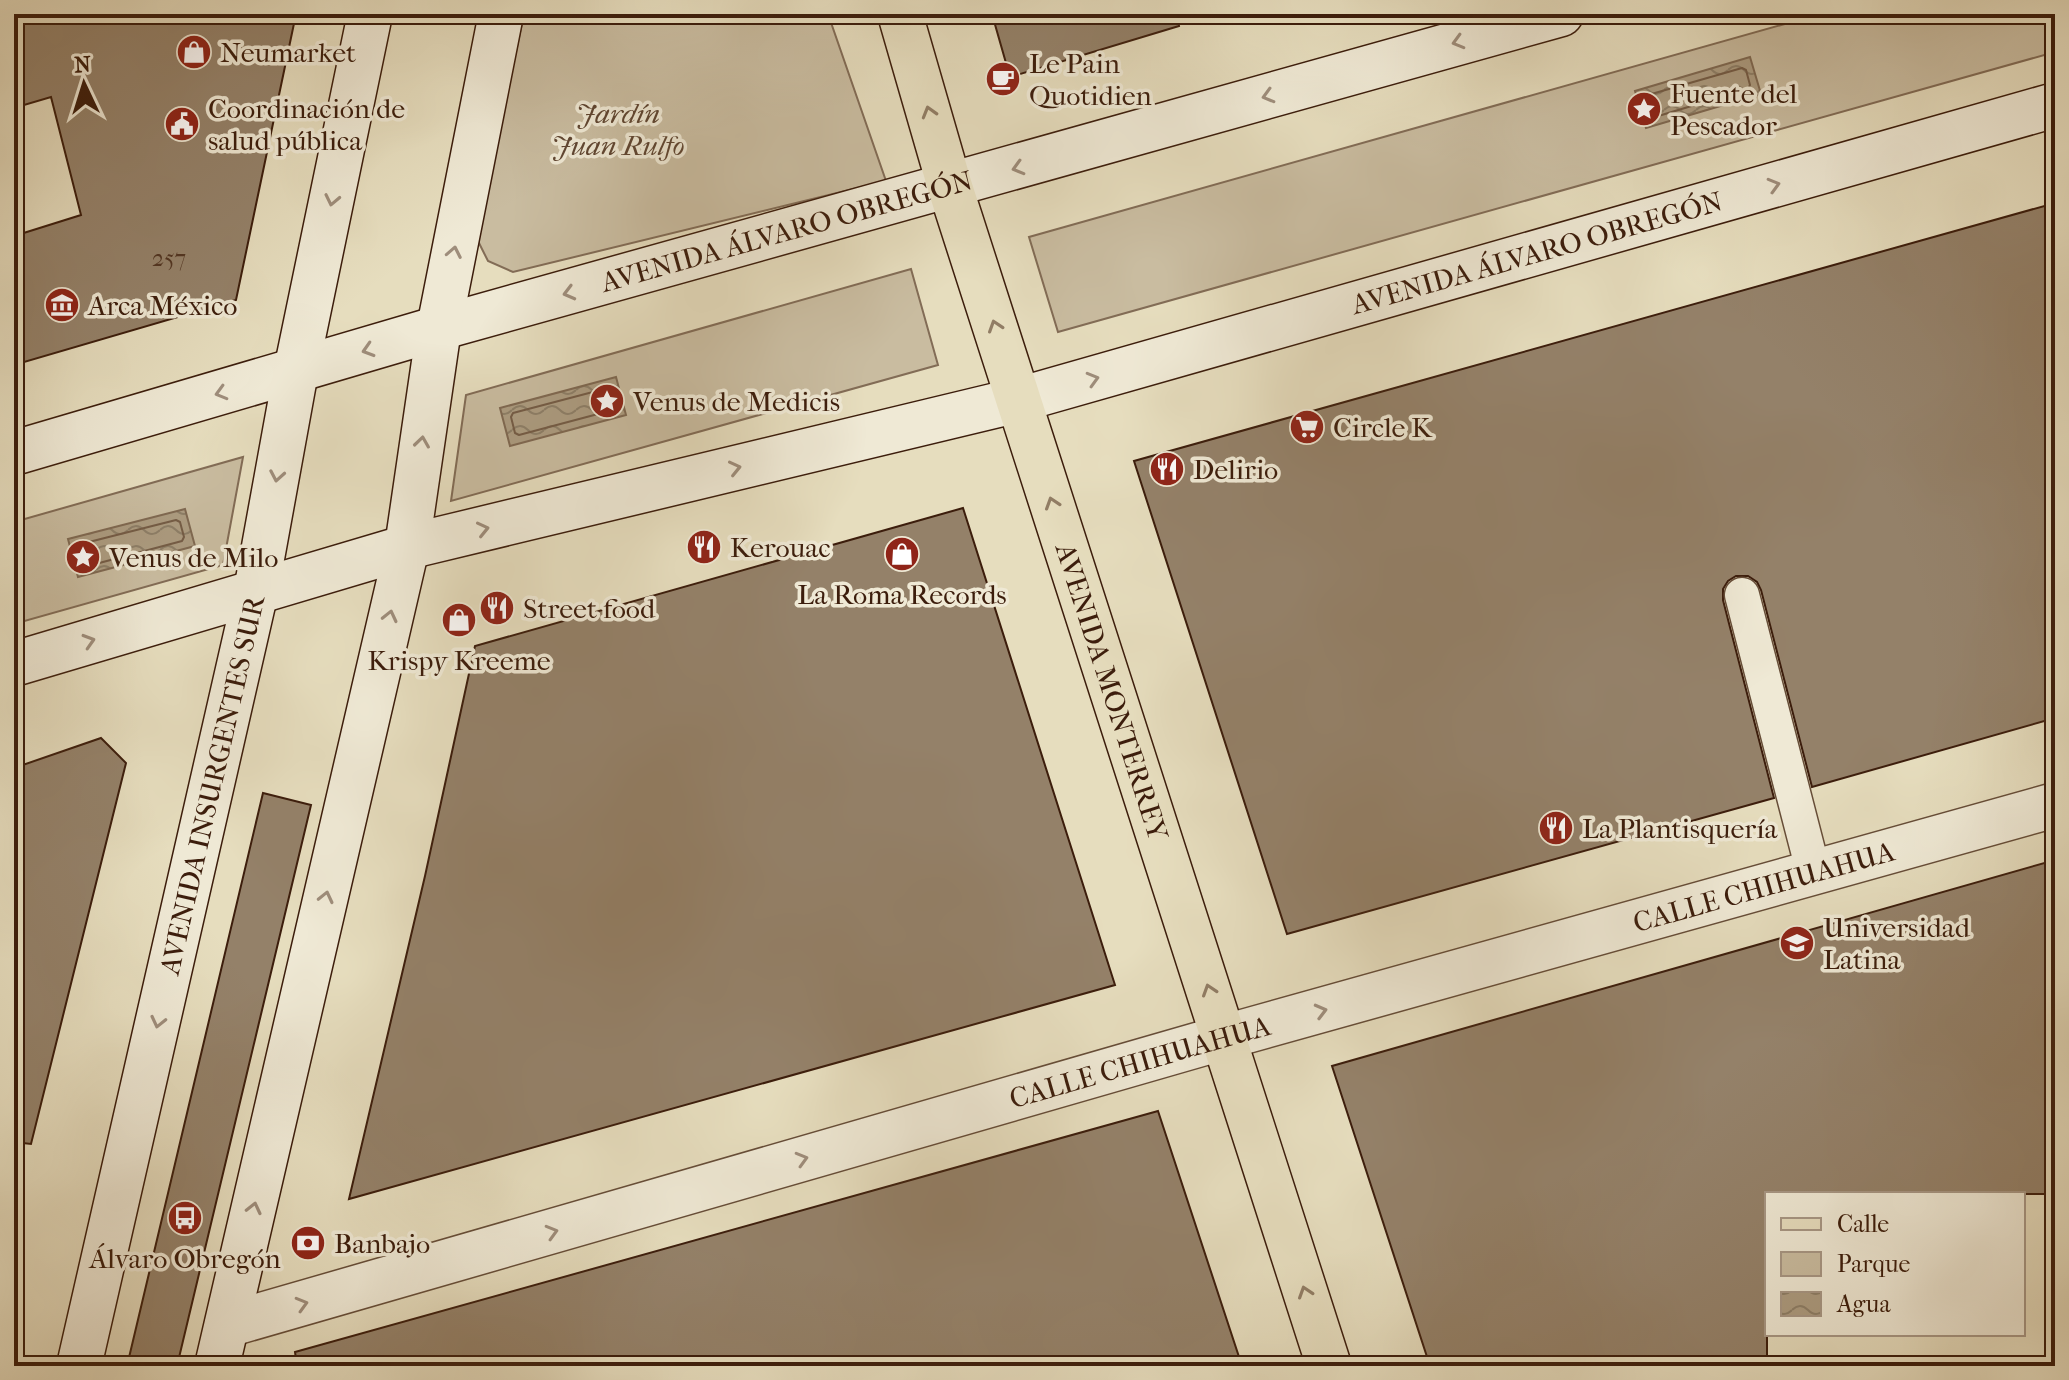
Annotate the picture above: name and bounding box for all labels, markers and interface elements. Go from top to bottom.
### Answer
shop icon: Neumarket [175,33,213,71]
one-way arrow [1452,33,1466,50]
place label: Neumarket [220,36,356,69]
north arrow [44,44,124,124]
place label: Le Pain Quotidien [1029,47,1152,112]
text: N [73,51,92,79]
cafe icon: Le Pain Quotidien [984,60,1022,98]
place label: Fuente del Pescador [1670,77,1797,142]
one-way arrow [1261,87,1275,103]
place icon: Fuente del Pescador [1625,90,1663,128]
place label: Coordinación de salud pública [208,92,405,157]
park label: Jardín Juan Rulfo [551,97,685,162]
public building icon: Coordinación de salud pública [163,105,201,143]
one-way arrow [921,106,938,120]
one-way arrow [1012,159,1025,175]
street label: AVENIDA ÁLVARO OBREGÓN [596,163,976,299]
one-way arrow [1767,178,1781,194]
street label: AVENIDA ÁLVARO OBREGÓN [1347,184,1726,321]
one-way arrow [324,193,341,206]
house number: 257 [152,244,186,272]
one-way arrow [445,245,462,259]
one-way arrow [563,283,576,300]
museum icon: Arca México [43,286,81,324]
place label: Arca México [87,289,237,322]
one-way arrow [988,320,1004,334]
one-way arrow [361,341,375,357]
one-way arrow [1086,372,1100,388]
place icon: Venus de Medicis [588,382,626,420]
one-way arrow [215,384,229,400]
place label: Venus de Medicis [632,385,840,418]
supermarket icon: Circle K [1288,408,1326,446]
place label: Circle K [1333,411,1433,444]
one-way arrow [413,435,430,449]
restaurant icon: Delirio [1148,450,1186,488]
place label: Delirio [1193,453,1278,486]
one-way arrow [728,460,742,477]
one-way arrow [270,469,287,482]
one-way arrow [1045,497,1061,511]
one-way arrow [475,521,489,538]
restaurant icon: Kerouac [685,528,723,566]
place label: Kerouac [730,531,831,564]
shop icon: La Roma Records [883,535,921,573]
place icon: Venus de Milo [64,538,102,576]
street label: AVENIDA MONTERREY [1049,538,1176,845]
place label: Venus de Milo [108,541,278,574]
place label: La Roma Records [797,578,1007,611]
restaurant icon: Street food [478,589,516,627]
street label: AVENIDA INSURGENTES SUR [152,591,271,979]
place label: Street food [523,592,656,625]
shop icon: Krispy Kreeme [440,601,478,639]
one-way arrow [381,610,398,624]
one-way arrow [81,634,95,650]
place label: Krispy Kreeme [367,644,551,677]
restaurant icon: La Plantisquería [1537,809,1575,847]
place label: La Plantisquería [1582,812,1778,845]
street label: CALLE CHIHUAHUA [1629,834,1899,939]
one-way arrow [316,890,333,904]
place label: Universidad Latina [1823,911,1971,976]
school or university icon: Universidad Latina [1778,924,1816,962]
one-way arrow [1203,984,1219,998]
one-way arrow [1313,1004,1327,1020]
street label: CALLE CHIHUAHUA [1006,1008,1275,1115]
one-way arrow [150,1015,167,1028]
one-way arrow [794,1152,808,1169]
legend [1765,1192,2025,1336]
bus stop icon: Álvaro Obregón [166,1199,204,1237]
one-way arrow [245,1202,262,1215]
text: Calle [1837,1210,1889,1238]
bank icon: Banbajo [289,1224,327,1262]
one-way arrow [544,1224,558,1241]
place label: Banbajo [334,1227,430,1260]
place label: Álvaro Obregón [88,1242,281,1275]
text: Parque [1837,1250,1910,1278]
one-way arrow [1298,1285,1314,1299]
text: Agua [1836,1290,1891,1318]
one-way arrow [295,1296,308,1313]

